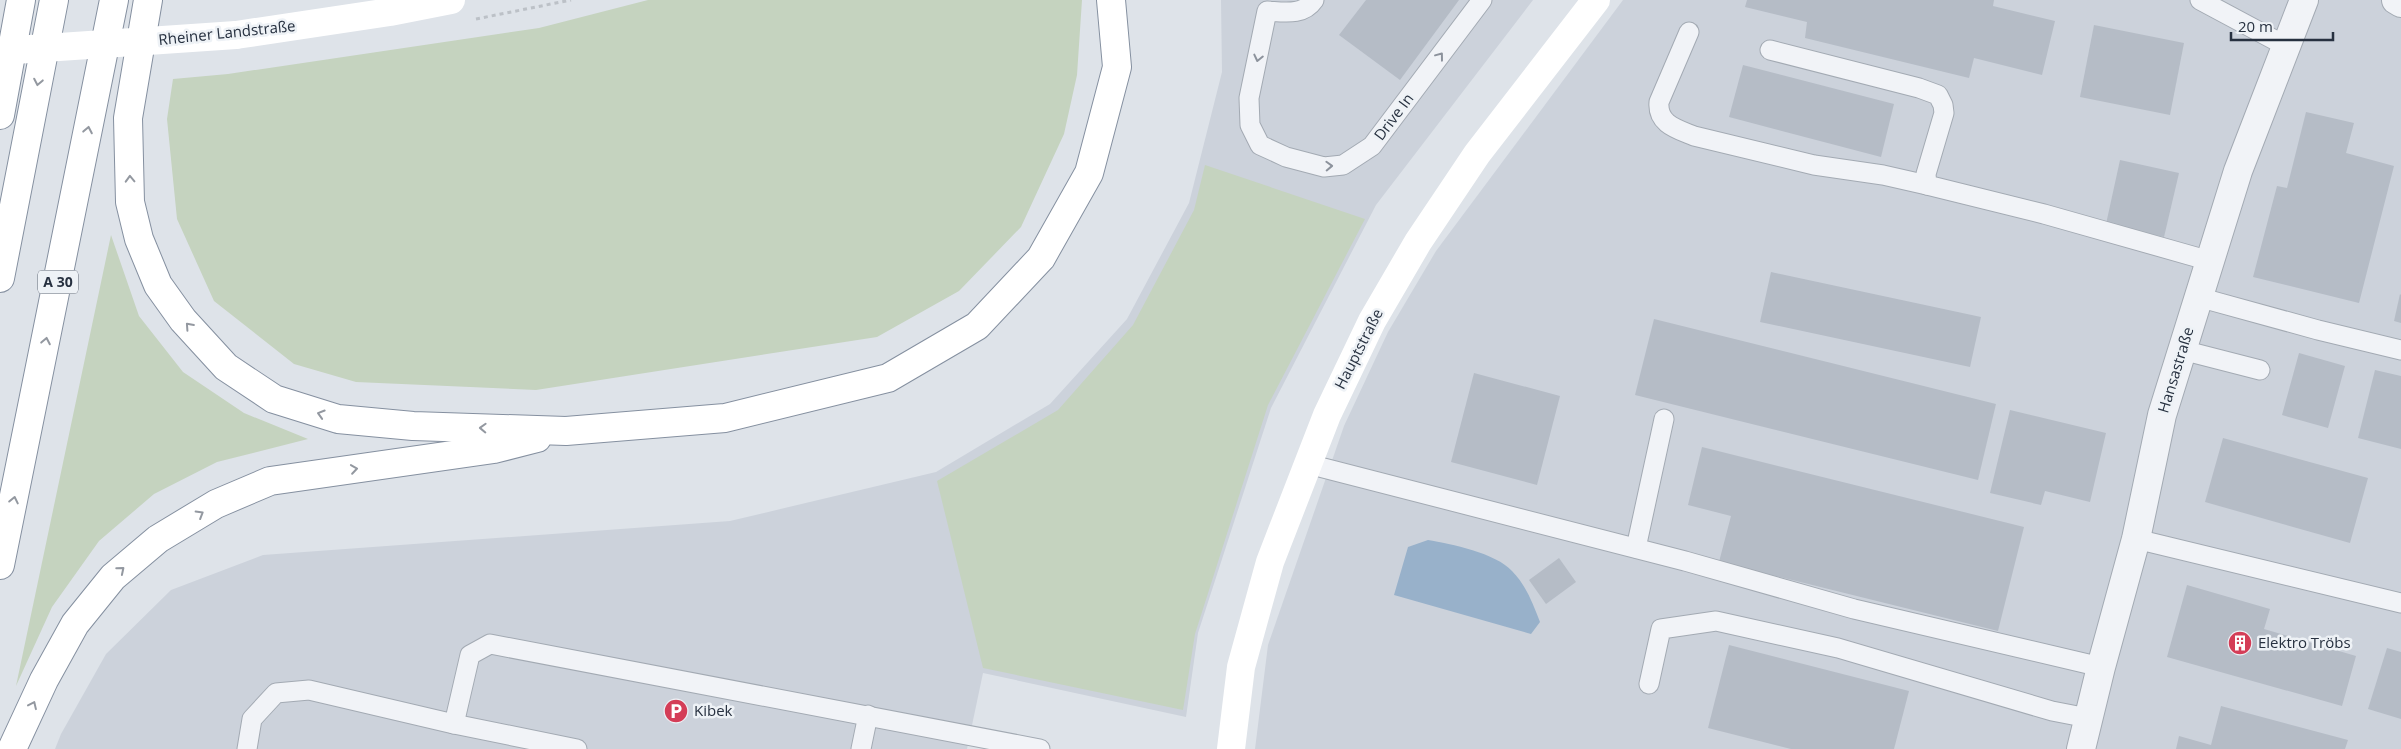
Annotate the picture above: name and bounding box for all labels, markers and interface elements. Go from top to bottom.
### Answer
scale bar [2231,10,2334,42]
street label: Rheiner Landstraße [157,15,296,49]
text: 20 m [2238,16,2273,36]
one-way arrow [1435,53,1443,62]
one-way arrow [1253,54,1264,63]
one-way arrow [34,78,44,87]
street label: Drive In [1369,89,1417,144]
one-way arrow [82,125,93,134]
one-way arrow [1325,161,1333,171]
one-way arrow [125,174,135,182]
road number: A 30 [38,270,78,294]
street label: Hauptstraße [1329,305,1387,392]
one-way arrow [186,322,195,331]
street label: Hansastraße [2152,324,2198,415]
one-way arrow [41,336,51,345]
one-way arrow [318,409,326,419]
one-way arrow [478,423,486,433]
one-way arrow [350,464,358,475]
one-way arrow [8,495,19,504]
one-way arrow [194,510,203,520]
one-way arrow [116,567,125,576]
building icon: Elektro Tröbs [2227,630,2253,656]
place label: Elektro Tröbs [2258,632,2351,652]
parking icon: Kibek [663,698,689,724]
place label: Kibek [694,700,733,720]
one-way arrow [26,701,37,710]

